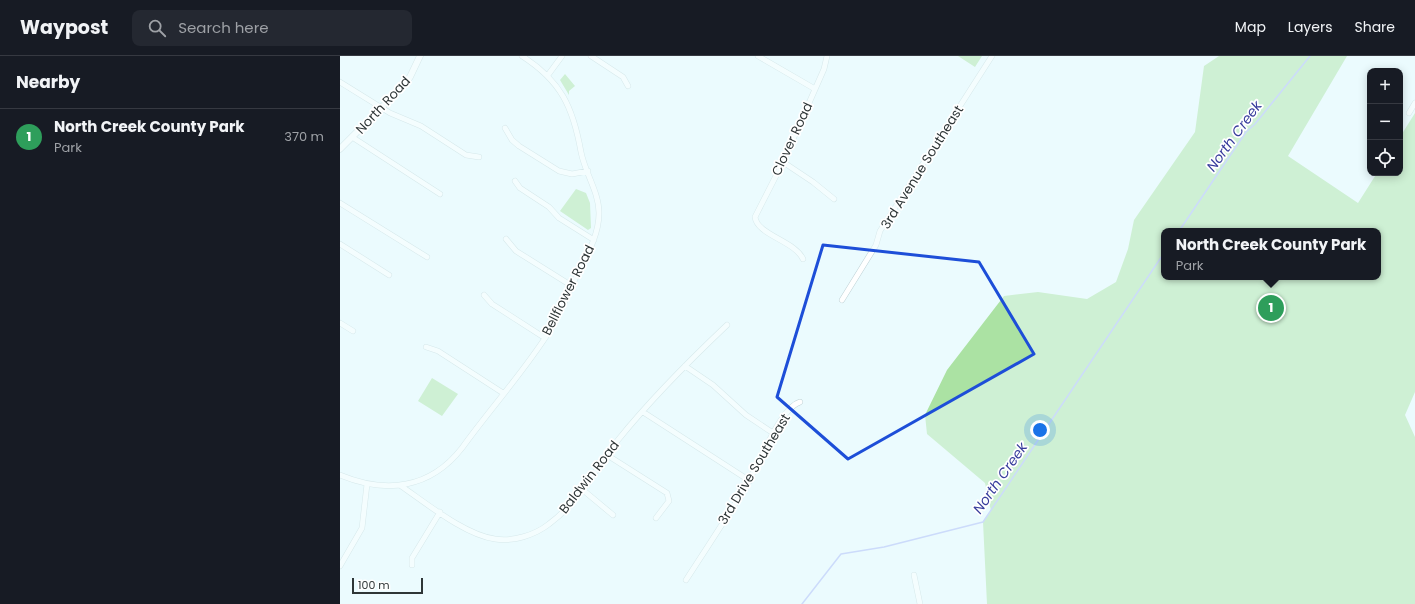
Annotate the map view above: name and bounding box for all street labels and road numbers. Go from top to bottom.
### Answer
street label: North Road [351,72,415,138]
street label: Clover Road [767,99,817,179]
street label: 3rd Avenue Southeast [876,101,968,233]
street label: Bellflower Road [537,242,599,338]
street label: 3rd Drive Southeast [713,410,795,528]
street label: Baldwin Road [554,436,624,518]

